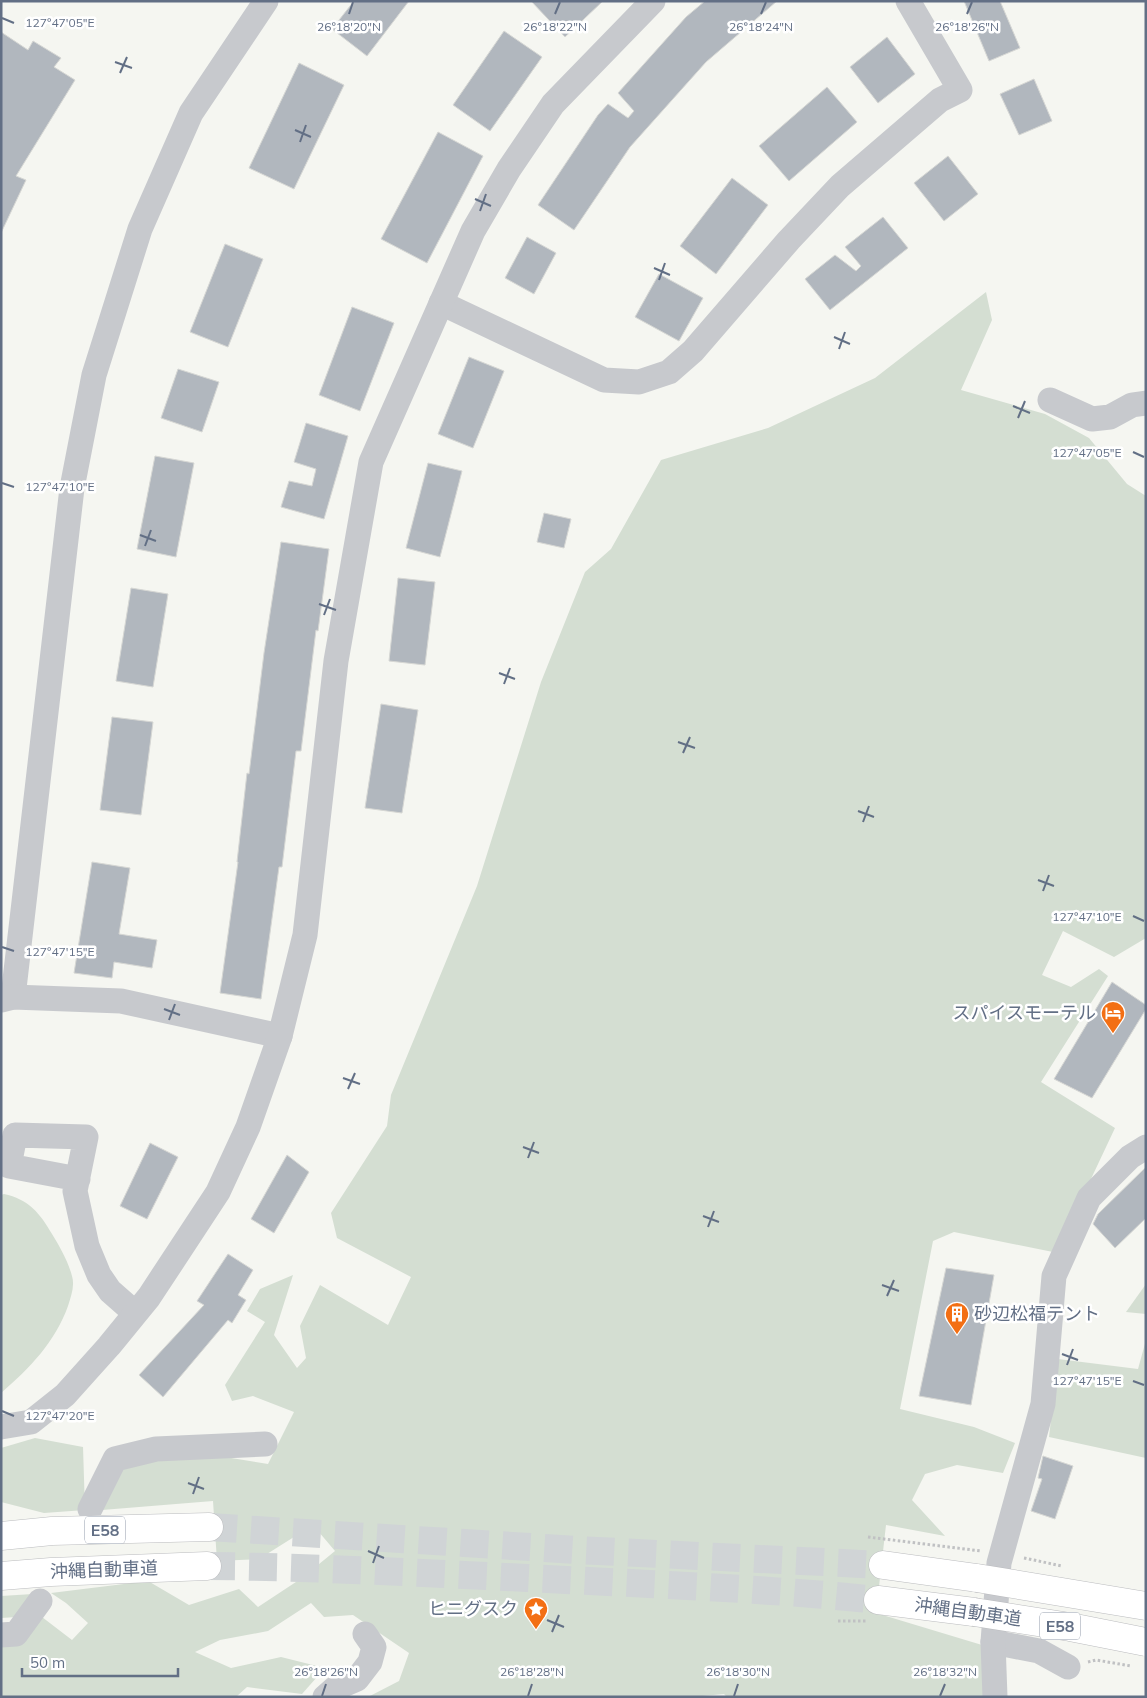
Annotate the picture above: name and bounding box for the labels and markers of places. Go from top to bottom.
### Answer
hotel icon: スパイスモーテル [1100,1000,1126,1034]
place label: スパイスモーテル [953,1001,1096,1024]
building icon: 砂辺松福テント [944,1301,970,1335]
place label: 砂辺松福テント [974,1302,1100,1325]
place icon: ヒニグスク [523,1596,549,1630]
place label: ヒニグスク [428,1597,518,1620]

